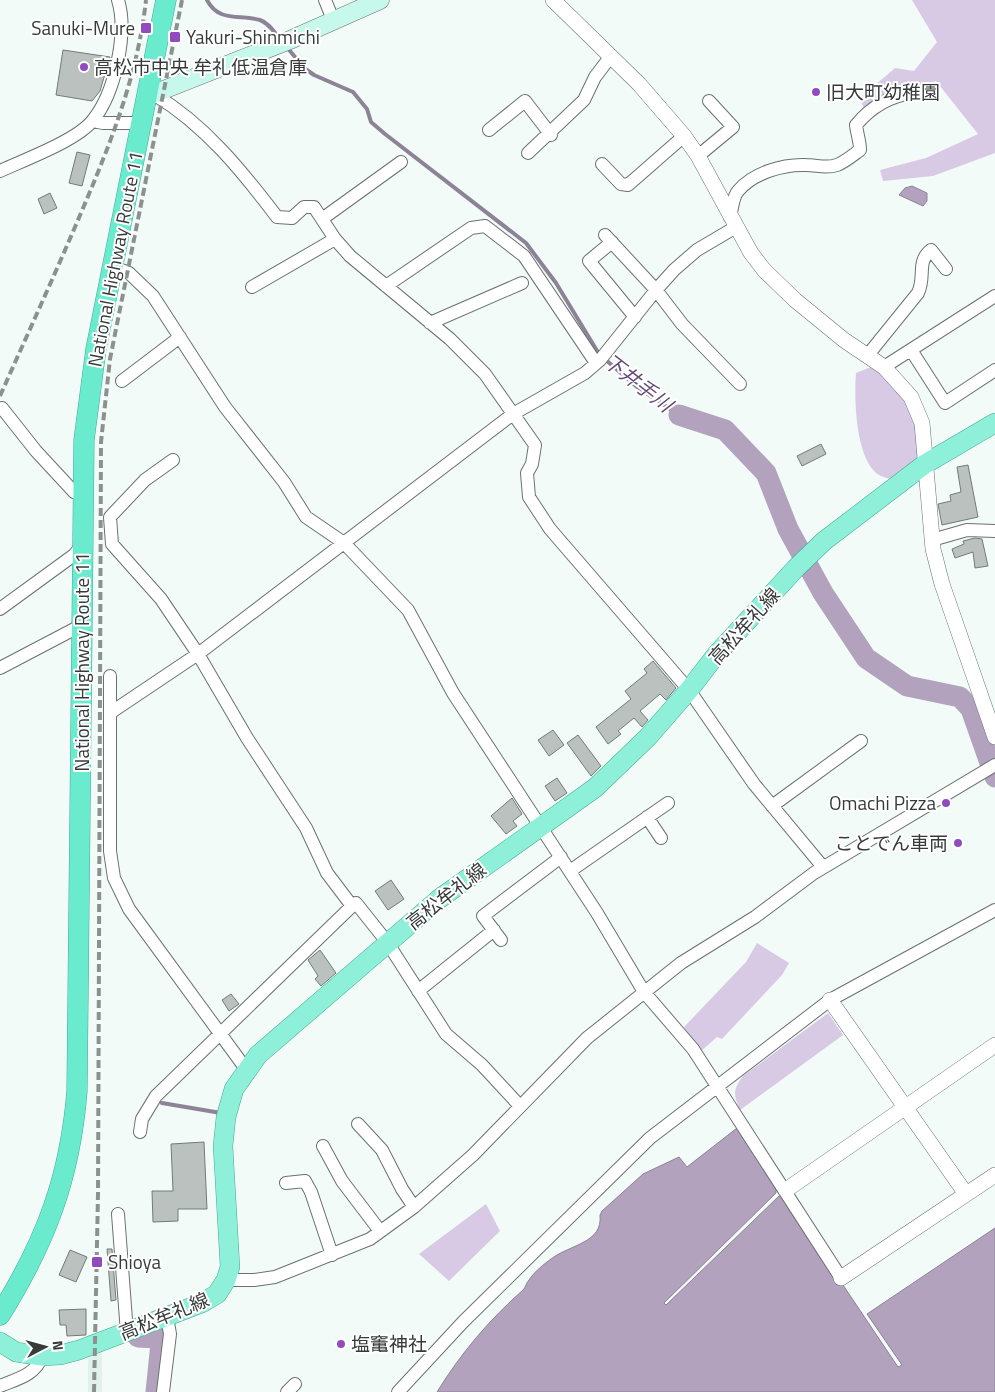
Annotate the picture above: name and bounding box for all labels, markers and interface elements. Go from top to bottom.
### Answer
place label: Sanuki-Mure [31,13,135,42]
marker: Sanuki-Mure [139,21,153,35]
place label: Yakuri-Shinmichi [186,22,320,51]
marker: Yakuri-Shinmichi [168,30,182,44]
place label: 高松市中央 牟礼低温倉庫 [94,52,307,81]
marker: 高松市中央 牟礼低温倉庫 [78,61,90,73]
place label: 旧大町幼稚園 [826,77,940,106]
marker: 旧大町幼稚園 [810,86,822,98]
street label: National Highway Route 11 [79,149,150,369]
water label: 下井手川 [597,346,681,421]
street label: National Highway Route 11 [67,553,96,771]
street label: 高松牟礼線 [701,581,786,671]
place label: Omachi Pizza [829,788,936,817]
marker: Omachi Pizza [940,797,952,809]
place label: ことでん車両 [835,828,948,857]
marker: ことでん車両 [952,837,964,849]
street label: 高松牟礼線 [399,855,492,936]
place label: Shioya [108,1247,162,1276]
marker: Shioya [90,1255,104,1269]
street label: 高松牟礼線 [114,1284,213,1347]
north arrow [20,1322,70,1372]
place label: 塩竃神社 [351,1329,427,1358]
marker: 塩竃神社 [335,1338,347,1350]
text: N [47,1340,69,1352]

